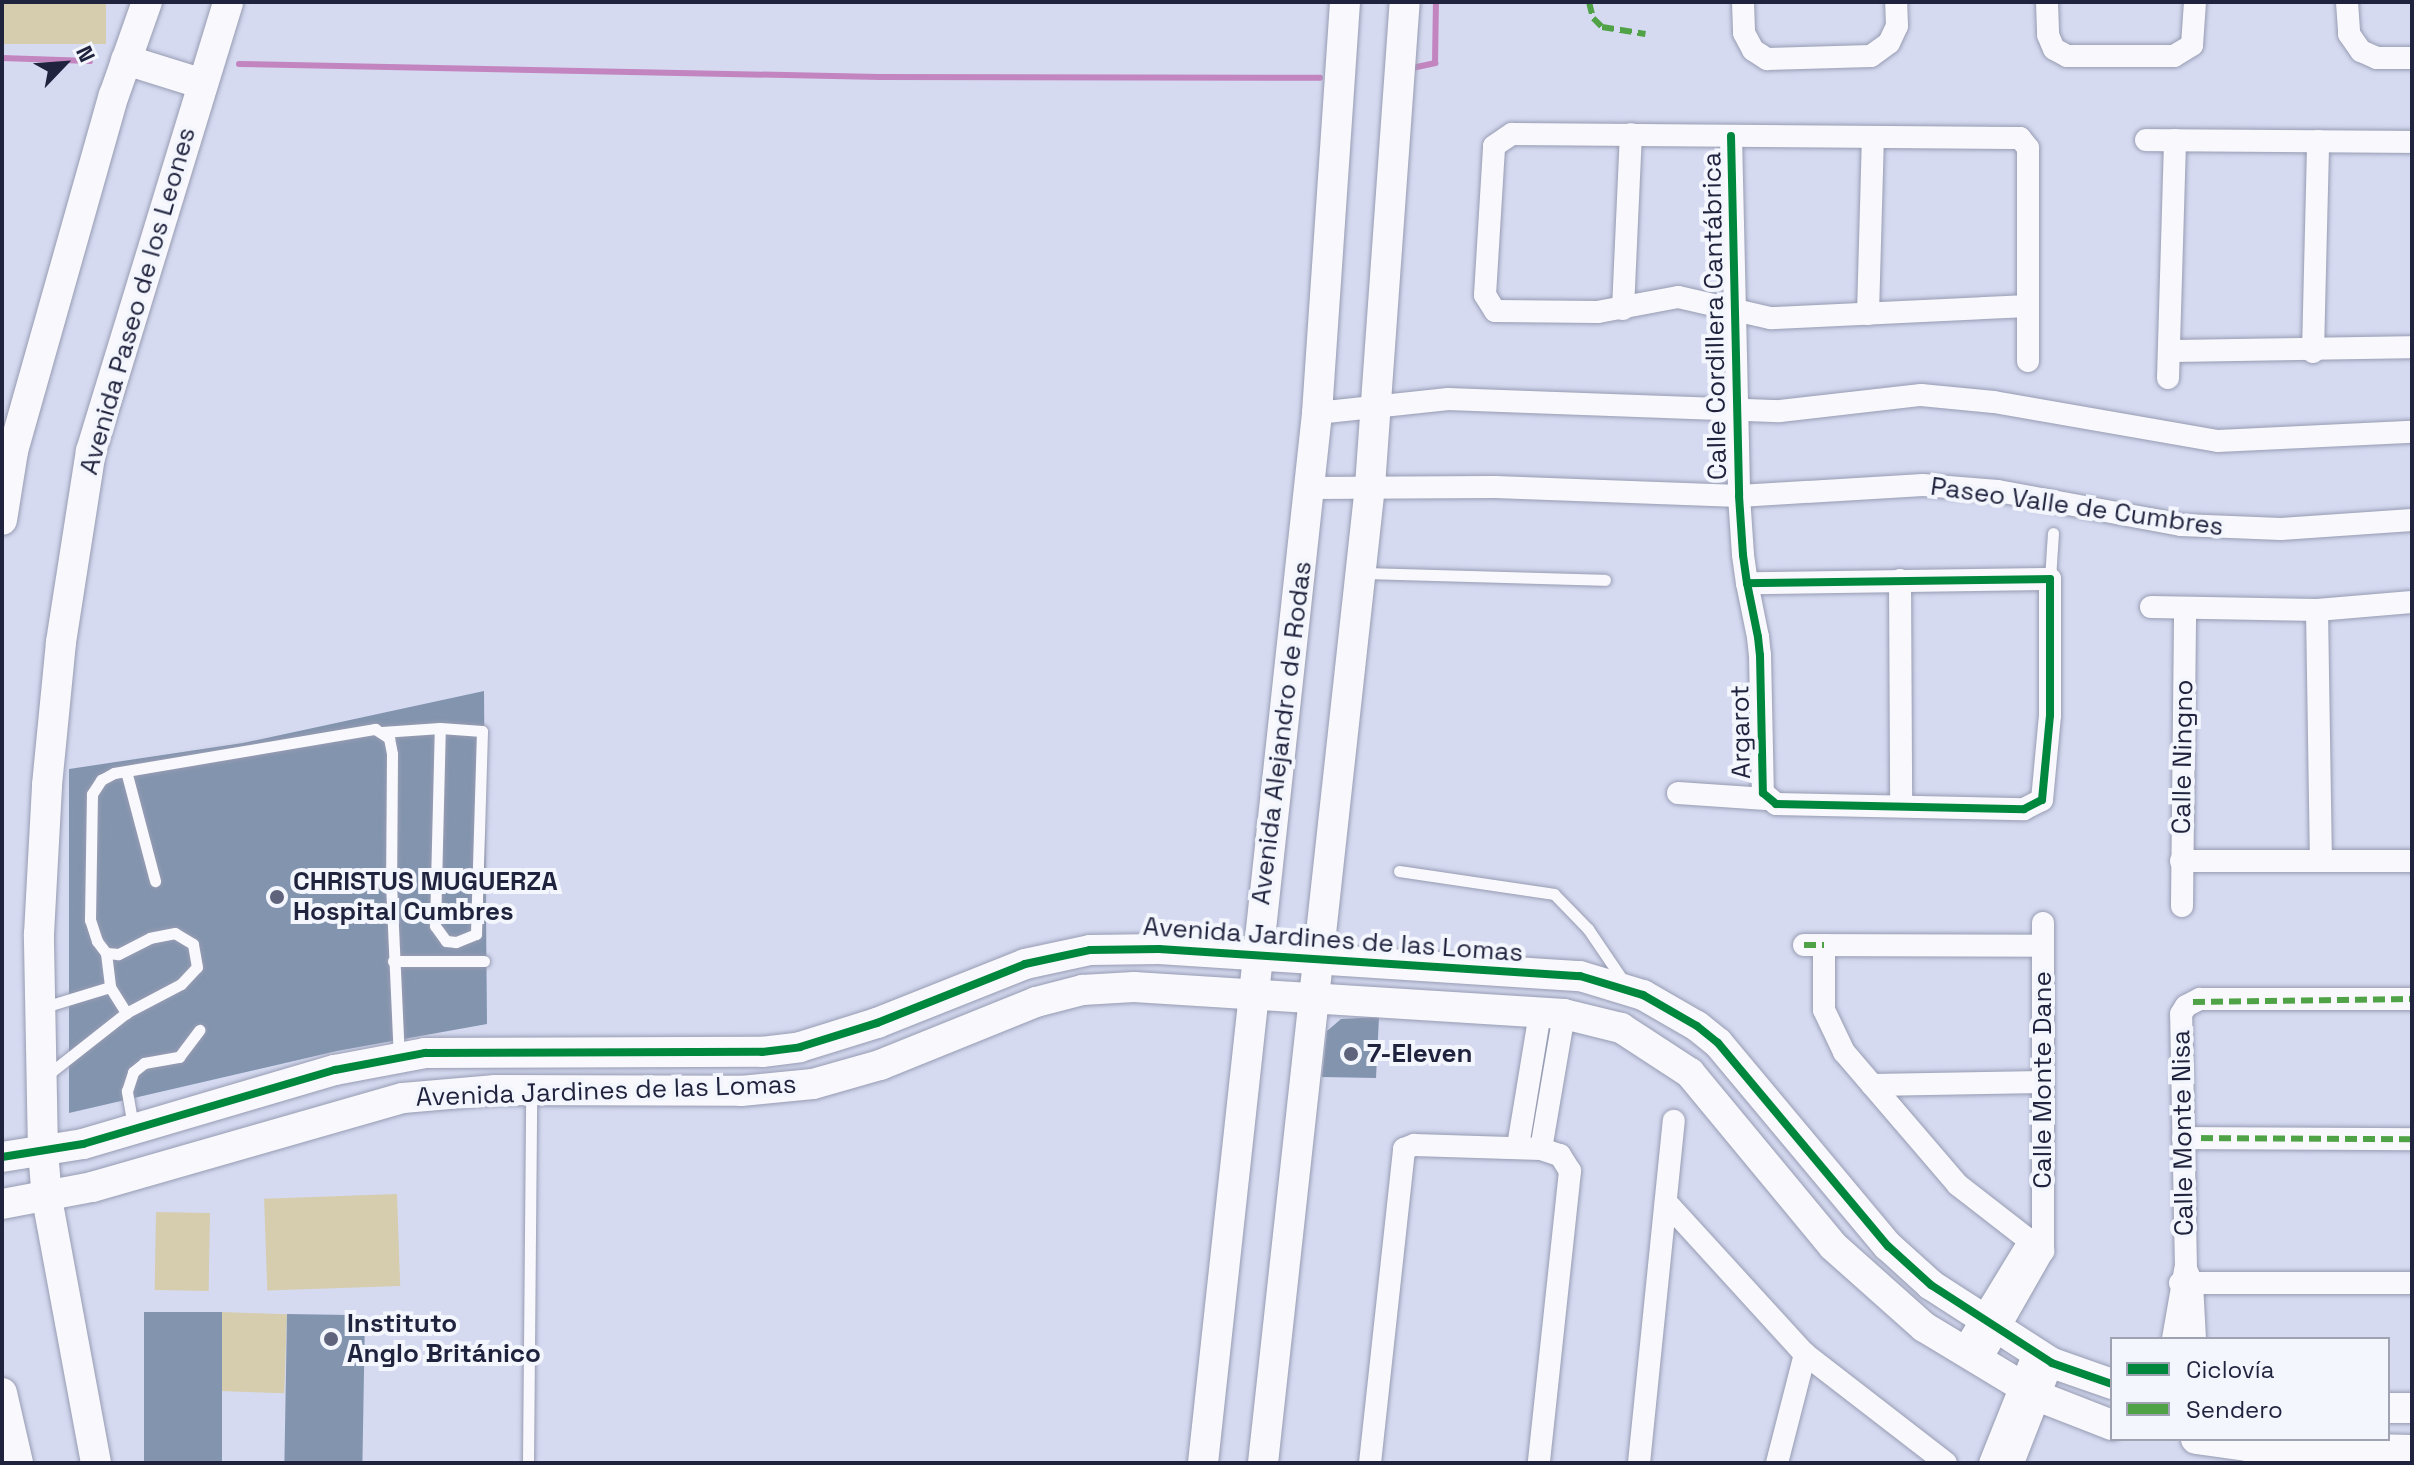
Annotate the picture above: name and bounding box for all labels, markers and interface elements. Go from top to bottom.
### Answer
north arrow [24,24,104,104]
text: N [70,41,102,66]
street label: Avenida Paseo de los Leones [73,124,203,478]
street label: Calle Cordillera Cantábrica [1697,152,1733,480]
street label: Paseo Valle de Cumbres [1928,471,2226,543]
street label: Avenida Alejandro de Rodas [1245,559,1319,907]
street label: Calle Ningno [2166,679,2200,835]
street label: Argarot [1725,685,1757,779]
place label: CHRISTUS MUGUERZA Hospital Cumbres [293,866,558,928]
marker: CHRISTUS MUGUERZA Hospital Cumbres [268,888,286,906]
street label: Avenida Jardines de las Lomas [1142,911,1524,969]
street label: Calle Monte Dane [2027,971,2059,1189]
street label: Calle Monte Nisa [2166,1030,2200,1236]
place label: 7-Eleven [1367,1038,1472,1070]
marker: 7-Eleven [1342,1045,1360,1063]
street label: Avenida Jardines de las Lomas [415,1069,797,1113]
place label: Instituto Anglo Británico [347,1308,541,1370]
marker: Instituto Anglo Británico [322,1330,340,1348]
legend [2110,1337,2390,1441]
text: Ciclovía [2186,1354,2274,1385]
text: Sendero [2186,1394,2283,1425]

